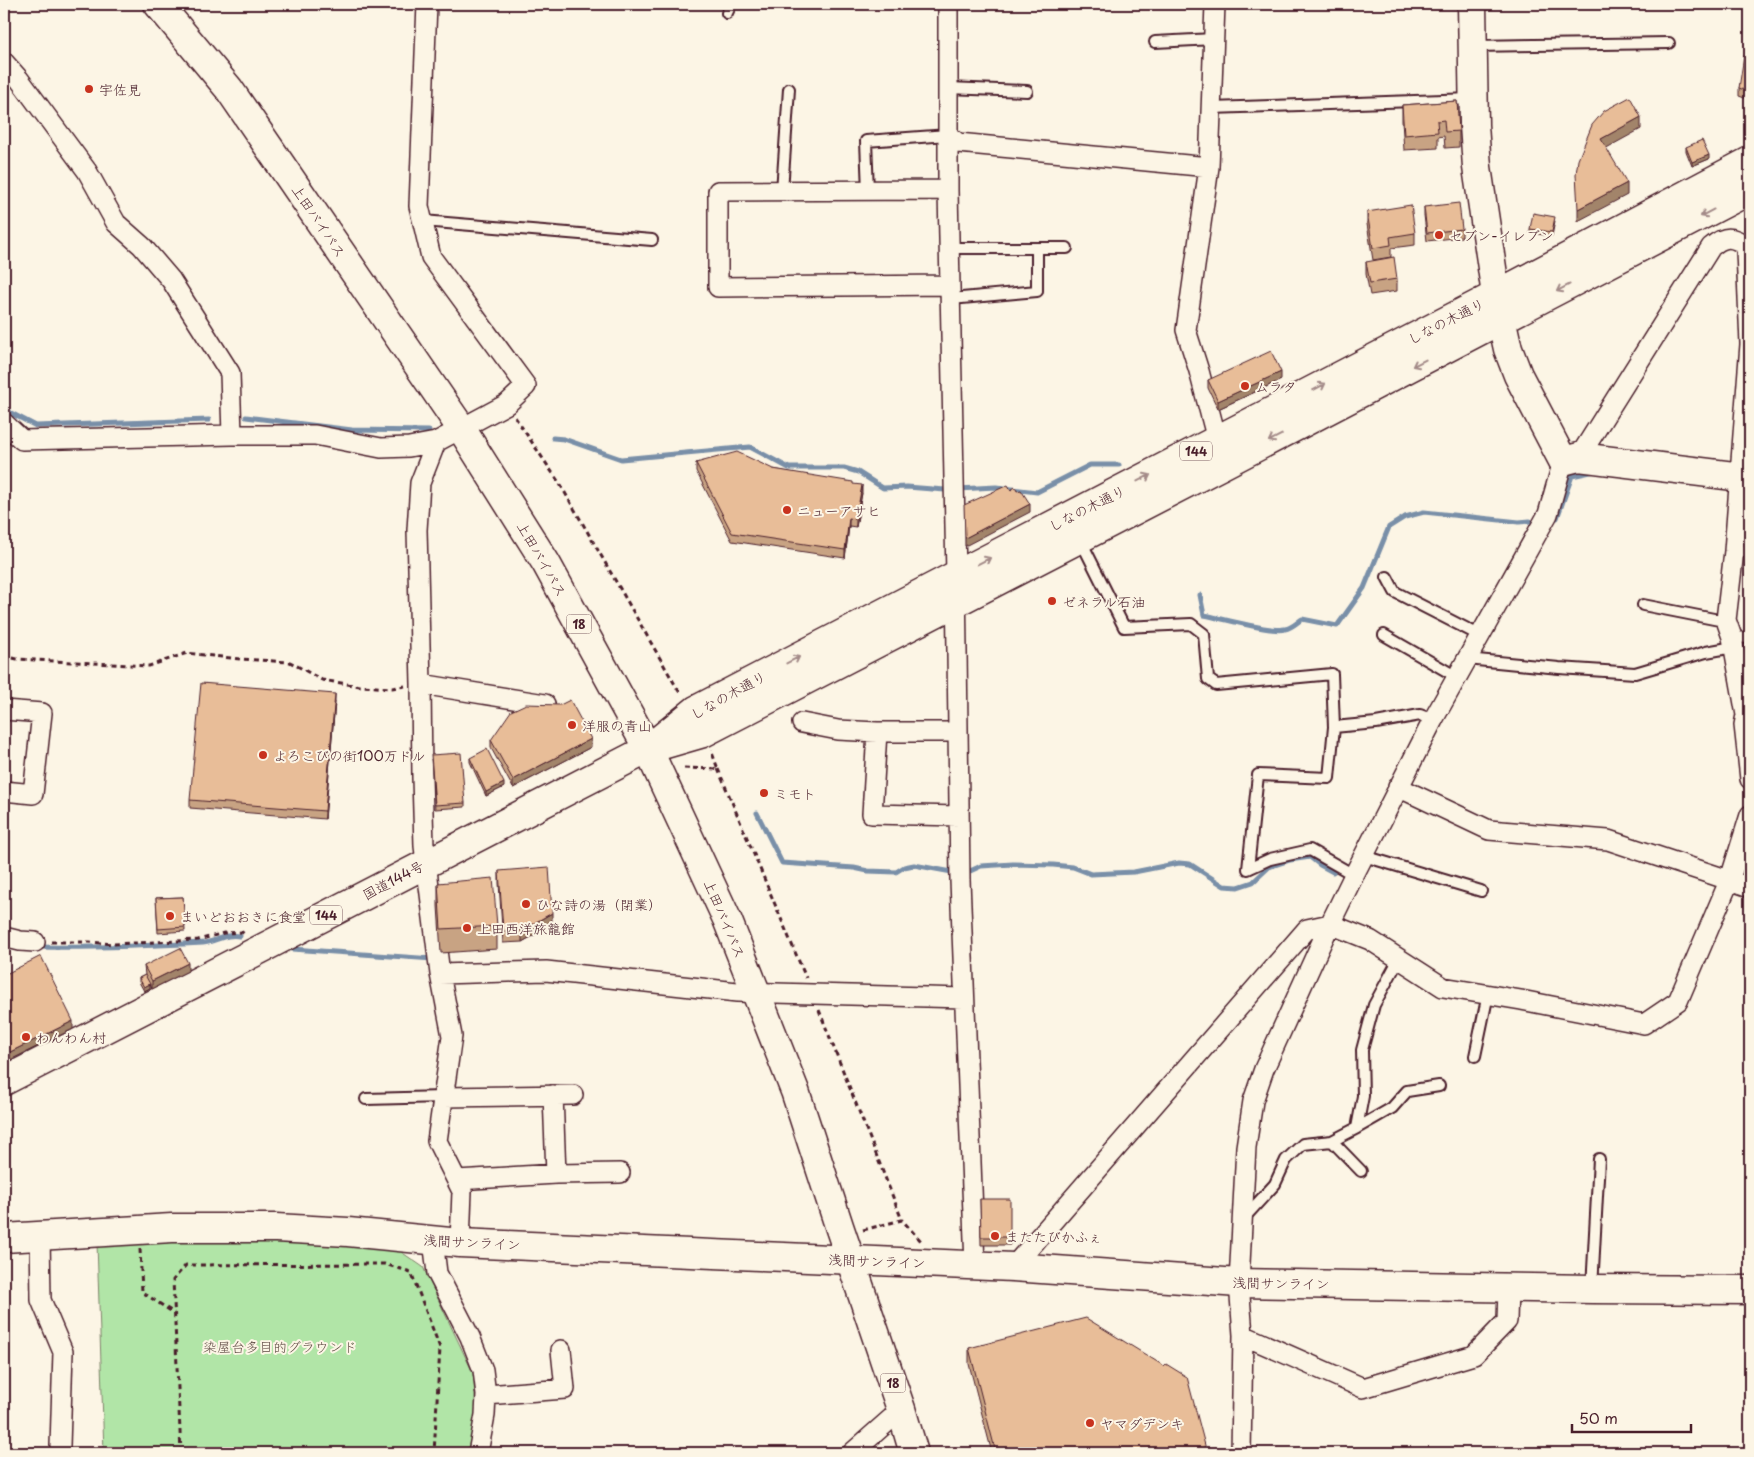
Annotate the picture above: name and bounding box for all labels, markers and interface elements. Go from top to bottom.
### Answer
place label: 宇佐見 [99,79,141,100]
marker: 宇佐見 [83,83,95,95]
street label: 上田バイパス [287,180,351,262]
one-way arrow [1700,208,1715,218]
place label: セブン-イレブン [1449,225,1554,246]
marker: セブン-イレブン [1433,229,1445,241]
one-way arrow [1556,284,1571,293]
street label: しなの木通り [1404,293,1488,349]
one-way arrow [1412,359,1427,368]
place label: ムラタ [1255,376,1297,397]
marker: ムラタ [1239,380,1251,392]
one-way arrow [1311,382,1326,391]
one-way arrow [1267,433,1282,443]
road number: 144 [1180,442,1212,461]
one-way arrow [1136,473,1151,482]
street label: しなの木通り [1045,480,1129,536]
place label: ニューアサヒ [797,500,881,521]
marker: ニューアサヒ [781,504,793,516]
street label: 上田バイパス [512,517,572,601]
one-way arrow [976,556,991,565]
place label: ゼネラル石油 [1062,591,1145,612]
marker: ゼネラル石油 [1046,595,1058,607]
road number: 18 [566,614,592,634]
one-way arrow [786,655,801,665]
street label: しなの木通り [686,665,770,725]
place label: 洋服の青山 [582,715,652,736]
marker: 洋服の青山 [566,719,578,731]
place label: よろこびの街100万ドル [273,745,426,766]
marker: よろこびの街100万ドル [257,749,269,761]
place label: ミモト [774,783,816,804]
marker: ミモト [758,787,770,799]
street label: 国道144号 [359,855,427,905]
street label: 上田バイパス [699,876,751,962]
place label: ひな詩の湯（閉業） [536,894,662,915]
marker: ひな詩の湯（閉業） [520,898,532,910]
place label: まいどおおきに食堂 [180,906,306,927]
road number: 144 [310,906,342,924]
marker: まいどおおきに食堂 [164,910,176,922]
place label: 上田西洋旅籠館 [477,918,575,939]
marker: 上田西洋旅籠館 [461,922,473,934]
place label: わんわん村 [36,1027,106,1048]
marker: わんわん村 [20,1031,32,1043]
place label: またたびかふぇ [1005,1226,1102,1247]
street label: 浅間サンライン [423,1229,521,1255]
marker: またたびかふぇ [989,1230,1001,1242]
street label: 浅間サンライン [828,1249,926,1273]
street label: 浅間サンライン [1232,1272,1330,1294]
park label: 染屋台多目的グラウンド [203,1336,357,1357]
road number: 18 [880,1374,906,1392]
scale bar [1572,1402,1690,1434]
text: 50 m [1579,1406,1618,1429]
place label: ヤマダデンキ [1100,1413,1184,1434]
marker: ヤマダデンキ [1084,1417,1096,1429]

